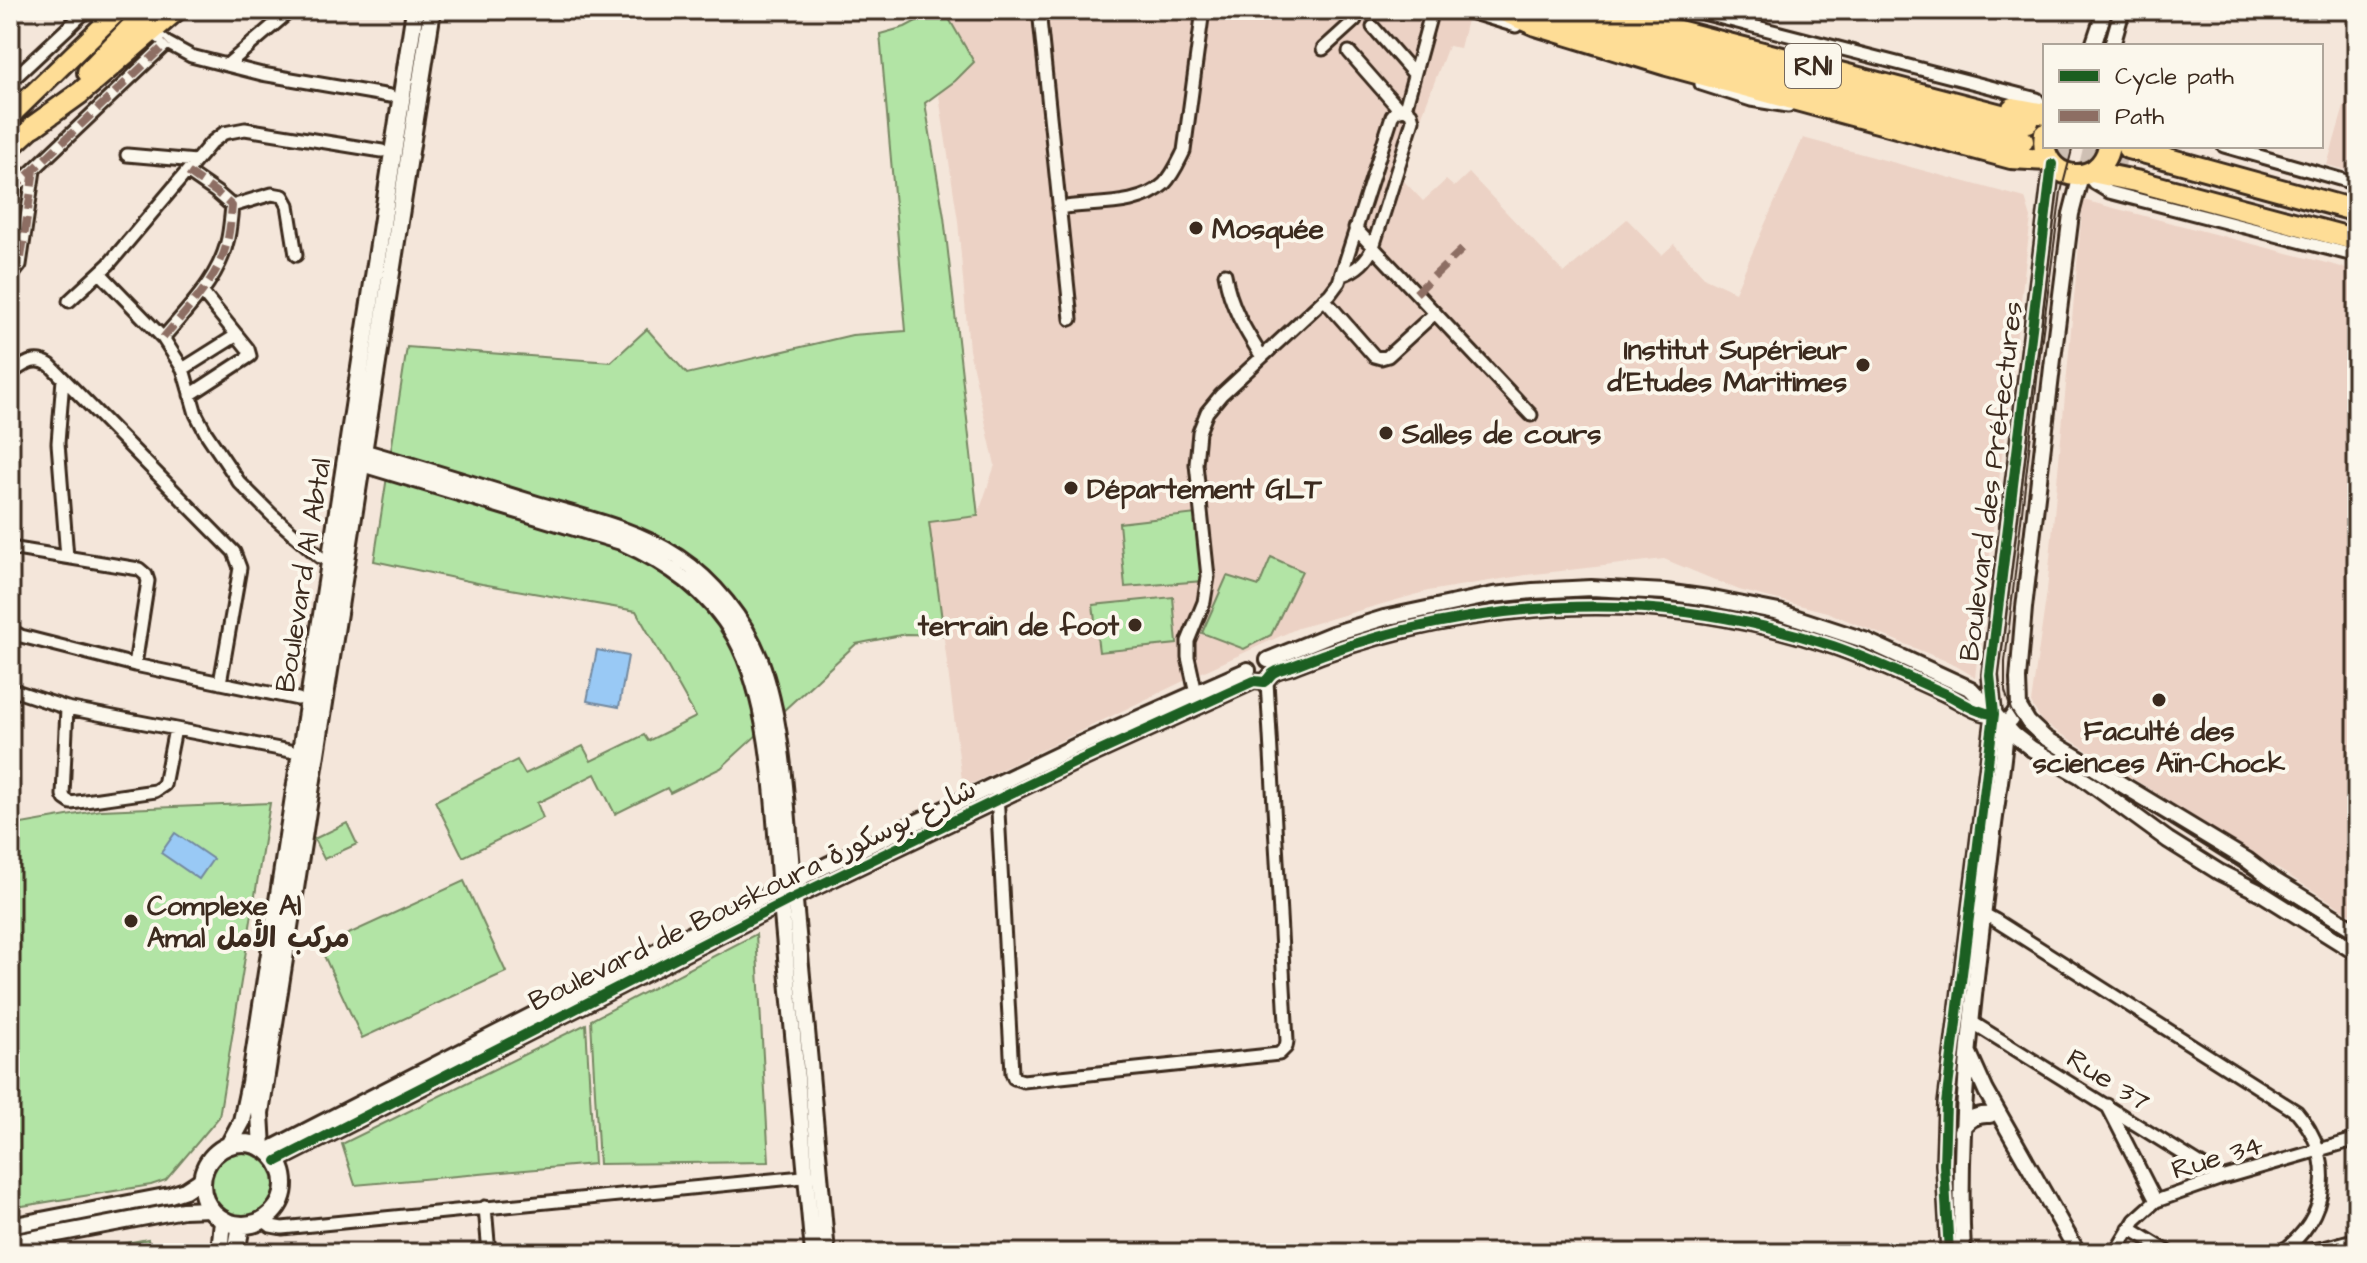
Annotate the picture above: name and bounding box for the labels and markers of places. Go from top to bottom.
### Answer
place label: Mosquée [1212,210,1324,249]
marker: Mosquée [1187,219,1205,237]
place label: Institut Supérieur d'Etudes Maritimes [1607,331,1848,402]
marker: Institut Supérieur d'Etudes Maritimes [1854,356,1872,374]
place label: Salles de cours [1401,415,1601,454]
marker: Salles de cours [1377,424,1395,442]
place label: Département GLT [1087,470,1322,510]
marker: Département GLT [1062,479,1080,497]
place label: terrain de foot [917,607,1120,646]
marker: terrain de foot [1126,616,1144,634]
marker: Faculté des sciences Aïn-Chock [2150,691,2168,709]
place label: Faculté des sciences Aïn-Chock [2033,712,2286,783]
place label: Complexe Al Amal مركب الأمل [147,887,350,958]
marker: Complexe Al Amal مركب الأمل [122,912,140,930]

